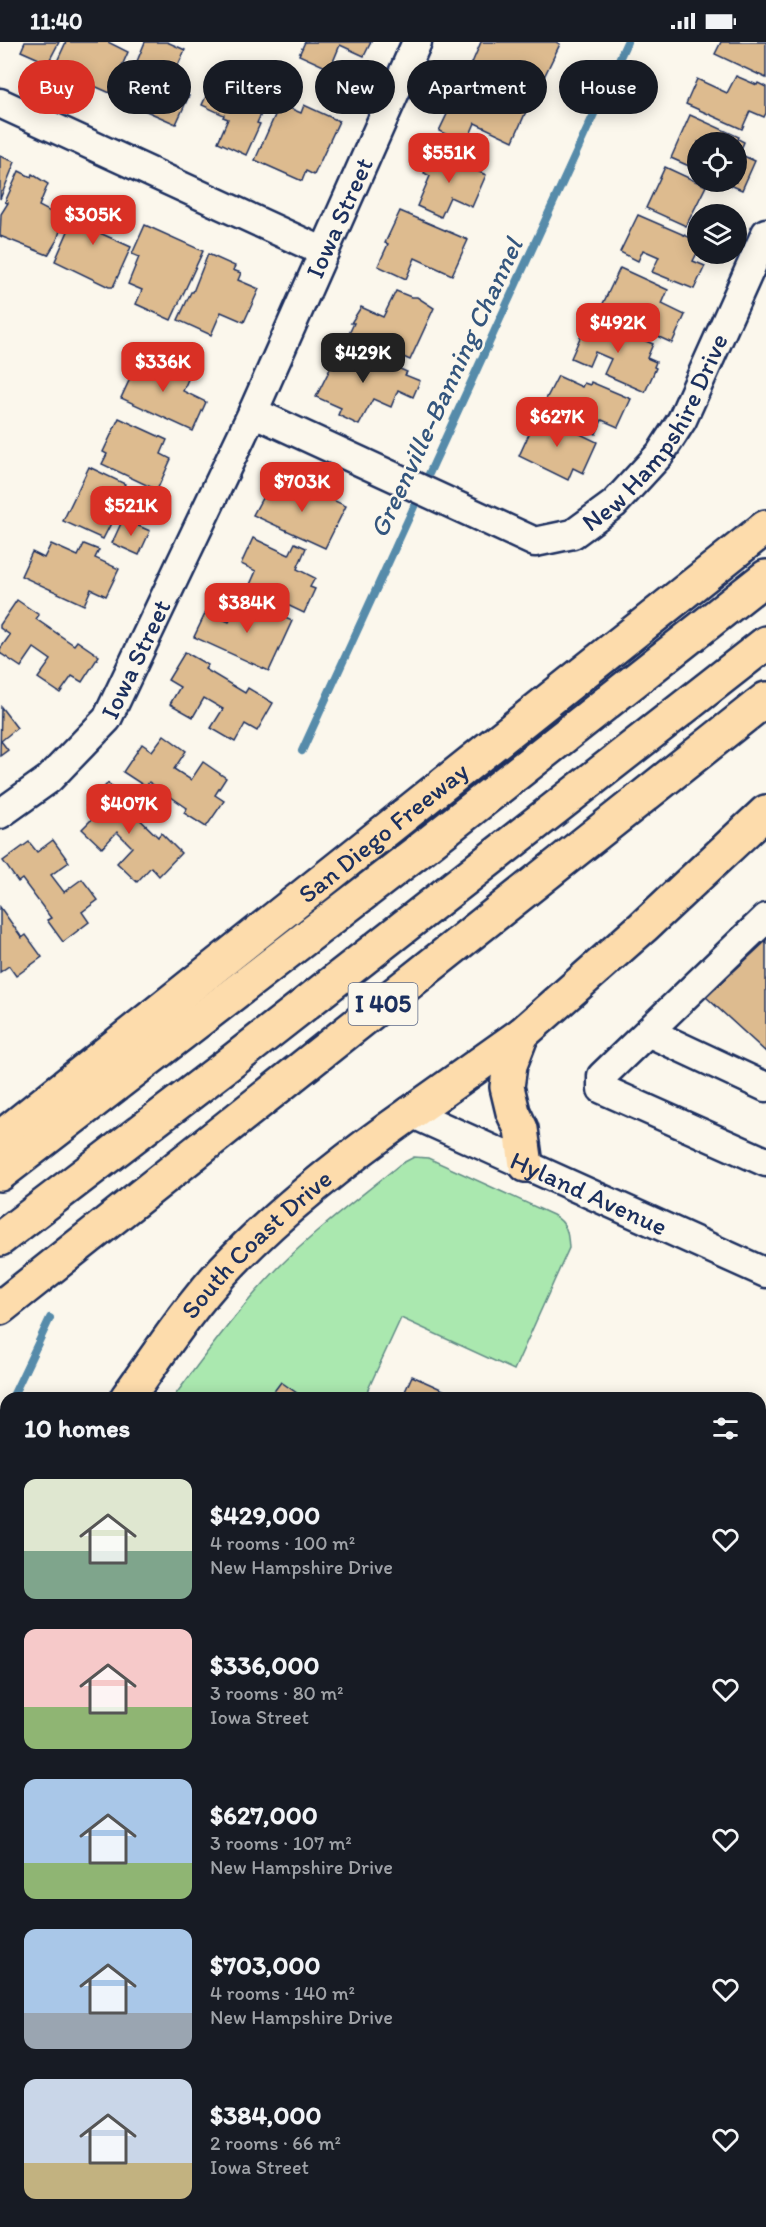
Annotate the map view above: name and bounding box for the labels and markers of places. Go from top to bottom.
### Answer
pin: $551K [407,133,491,184]
pin: $305K [51,195,135,246]
pin: $492K [576,303,660,354]
pin: $429K [321,333,405,384]
pin: $336K [121,342,205,393]
pin: $627K [515,397,599,448]
pin: $703K [260,462,344,513]
pin: $521K [89,486,173,537]
pin: $384K [205,583,289,634]
pin: $407K [87,784,171,835]

